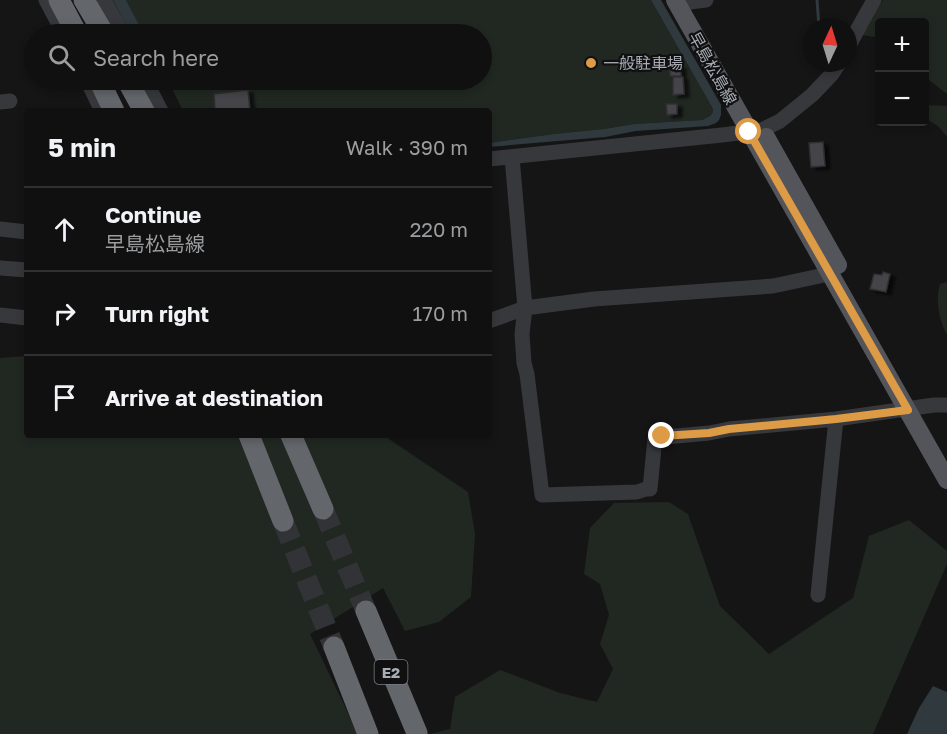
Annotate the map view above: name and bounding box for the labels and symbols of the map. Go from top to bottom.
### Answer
north arrow [803,18,857,72]
street label: 早島松島線 [685,28,741,108]
place label: 一般駐車場 [603,53,683,73]
marker: 一般駐車場 [584,56,598,70]
route start [735,118,761,144]
route end [648,422,674,448]
road number: E2 [374,660,408,684]

